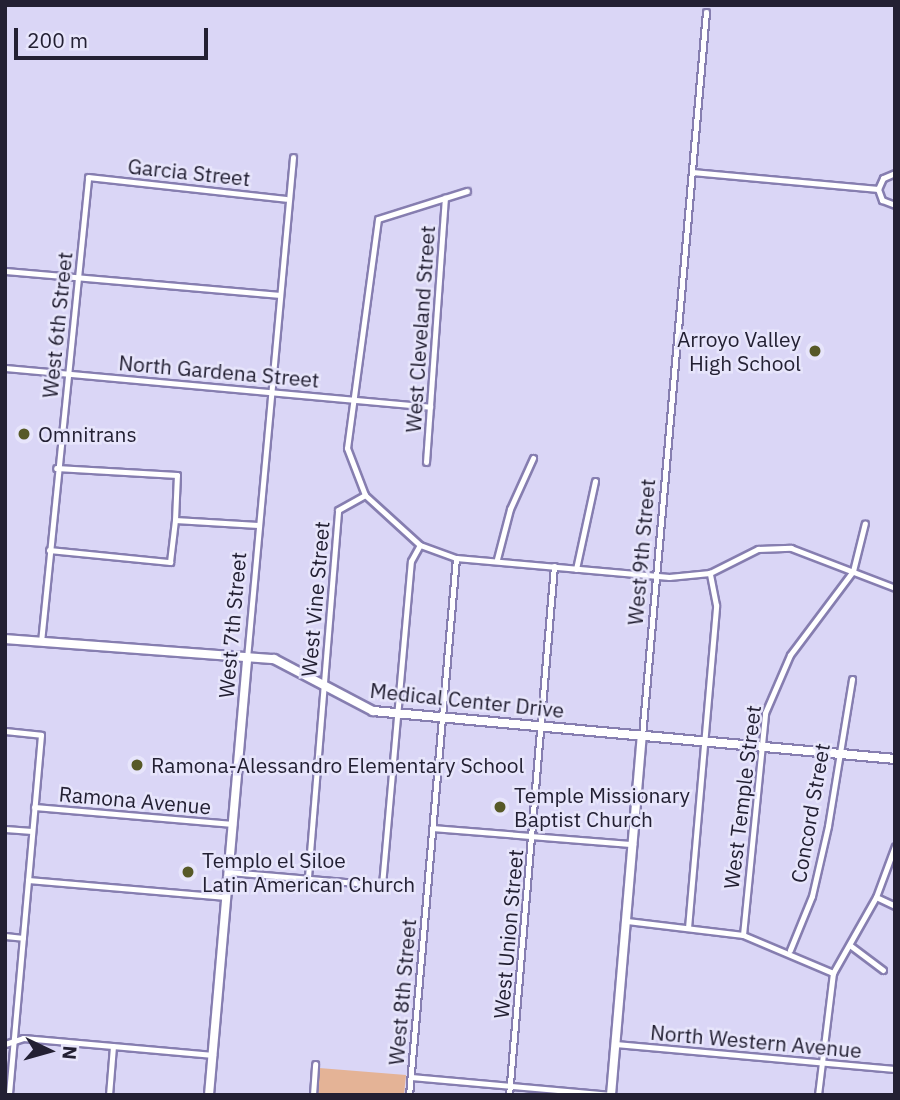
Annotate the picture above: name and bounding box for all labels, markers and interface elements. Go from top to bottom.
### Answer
scale bar [18,14,212,58]
text: 200 m [27,26,88,54]
street label: Garcia Street [127,153,251,191]
street label: West Cleveland Street [400,225,440,433]
street label: West 6th Street [37,251,77,399]
place label: Arroyo Valley High School [677,326,801,376]
marker: Arroyo Valley High School [807,343,823,359]
street label: North Gardena Street [118,350,320,392]
place label: Omnitrans [38,421,137,447]
marker: Omnitrans [16,426,32,442]
street label: West 9th Street [622,478,660,626]
street label: West Vine Street [296,520,334,678]
street label: West 7th Street [213,551,251,699]
street label: Medical Center Drive [369,677,565,723]
street label: West Temple Street [718,704,766,890]
street label: Concord Street [785,741,835,885]
place label: Ramona-Alessandro Elementary School [151,752,524,778]
marker: Ramona-Alessandro Elementary School [129,757,145,773]
street label: Ramona Avenue [58,781,212,819]
place label: Temple Missionary Baptist Church [514,782,690,832]
marker: Temple Missionary Baptist Church [492,799,508,815]
place label: Templo el Siloe Latin American Church [202,847,415,897]
street label: West Union Street [488,848,528,1020]
marker: Templo el Siloe Latin American Church [180,864,196,880]
street label: West 8th Street [383,918,421,1066]
north arrow [14,1016,84,1086]
street label: North Western Avenue [649,1019,863,1063]
text: N [57,1045,82,1061]

